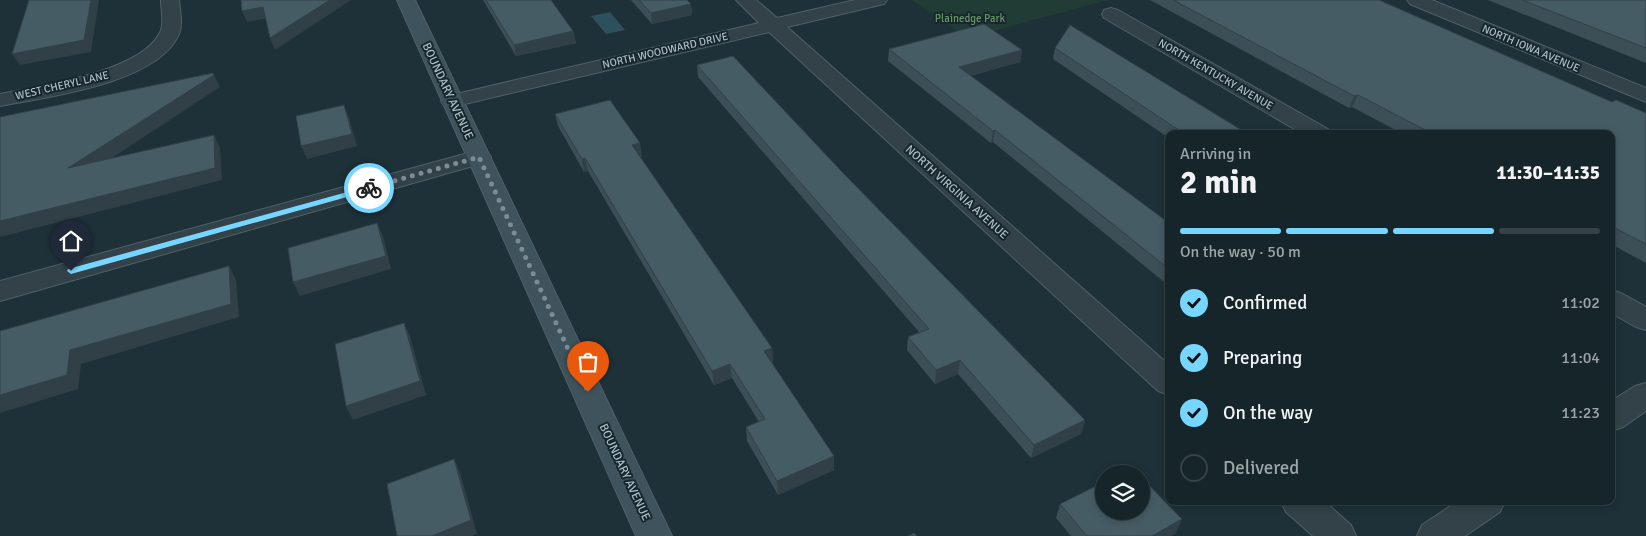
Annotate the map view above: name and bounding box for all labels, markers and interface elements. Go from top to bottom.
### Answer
park label: Plainedge Park [935,12,1006,25]
street label: NORTH IOWA AVENUE [1480,22,1582,75]
street label: NORTH WOODWARD DRIVE [601,30,729,71]
street label: NORTH KENTUCKY AVENUE [1156,36,1275,113]
street label: BOUNDARY AVENUE [419,40,477,142]
street label: WEST CHERYL LANE [14,68,110,103]
street label: NORTH VIRGINIA AVENUE [902,142,1011,243]
text: Arriving in [1180,144,1251,164]
text: 11:30–11:35 [1496,161,1600,185]
courier [344,163,394,213]
text: 2 min [1180,163,1257,202]
icon: bike [355,174,383,202]
pin [50,220,92,271]
icon: home [57,227,85,255]
text: On the way · 50 m [1180,242,1301,262]
icon: check [1180,289,1208,317]
text: Confirmed [1223,291,1307,315]
text: 11:02 [1561,293,1600,313]
pin [567,341,609,392]
icon: check [1180,344,1208,372]
text: Preparing [1223,346,1302,370]
icon: bag [574,348,602,376]
text: 11:04 [1561,348,1600,368]
icon: check [1180,399,1208,427]
text: On the way [1223,401,1313,425]
text: 11:23 [1561,403,1600,423]
street label: BOUNDARY AVENUE [596,421,654,523]
text: Delivered [1223,456,1299,480]
map controls [1095,465,1150,520]
button: layers [1095,465,1150,520]

